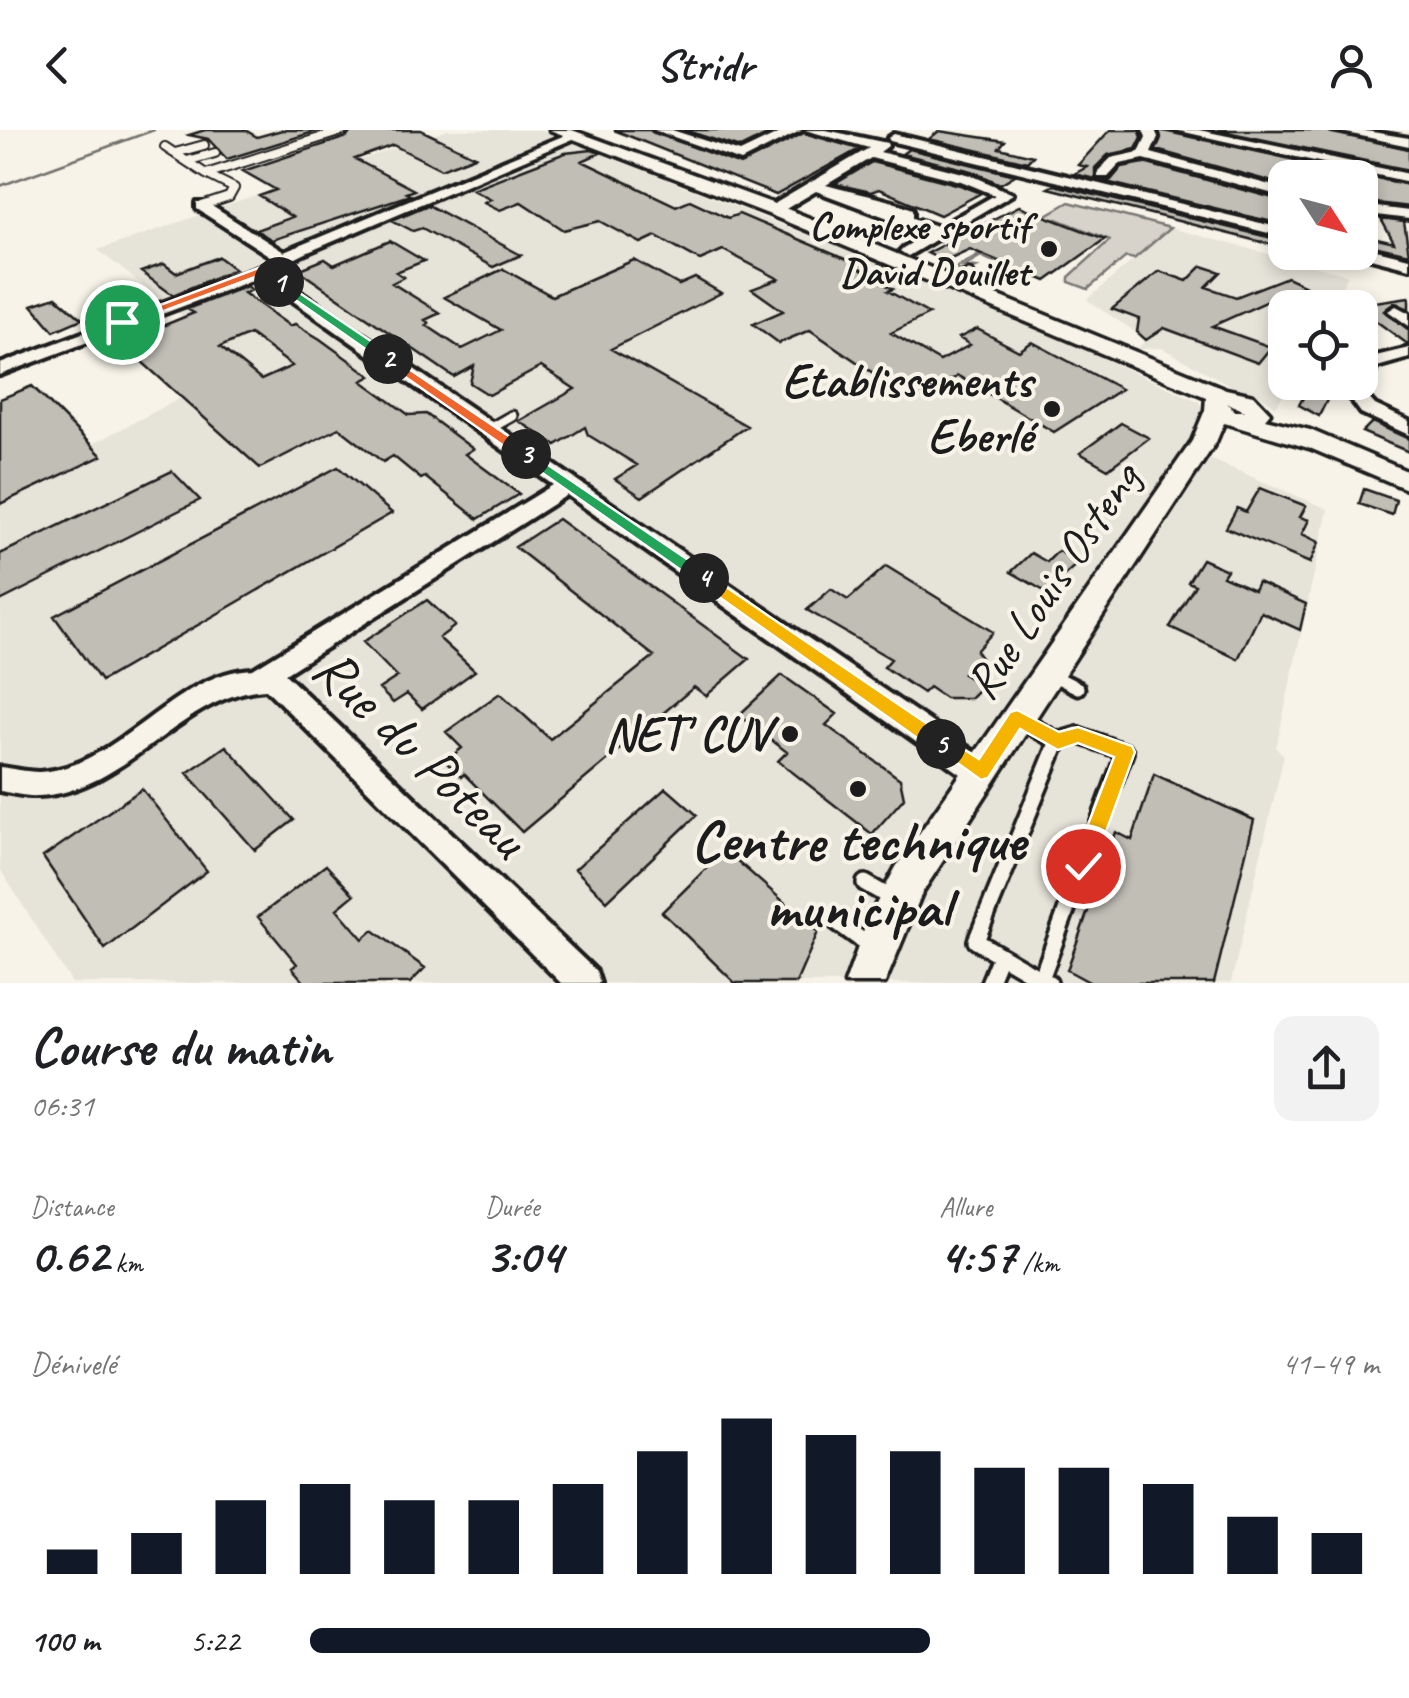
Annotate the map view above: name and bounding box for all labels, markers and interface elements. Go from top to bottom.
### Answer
text: Stridr [656,37,753,94]
icon: back [30,38,85,93]
icon: person [1324,38,1379,93]
north arrow [1268,160,1378,270]
map controls [1268,160,1378,400]
place label: Complexe sportif David Douillet [809,201,1039,297]
marker: Complexe sportif David Douillet [1038,238,1060,260]
pin: 1 [254,257,304,307]
text: 1 [273,264,285,299]
pin [80,280,165,365]
button: locate [1268,290,1378,400]
icon: arrive [95,295,150,350]
pin: 2 [363,334,413,384]
text: 2 [382,341,394,376]
place label: Etablissements Eberlé [782,351,1039,466]
marker: Etablissements Eberlé [1041,398,1063,420]
pin: 3 [501,429,551,479]
text: 3 [520,436,532,471]
street label: Rue Louis Osteng [951,448,1155,710]
pin: 4 [679,553,729,603]
text: 4 [698,560,710,595]
street label: Rue du Poteau [298,632,546,875]
place label: NET' CUV [605,704,780,764]
pin: 5 [916,719,966,769]
marker: NET' CUV [779,723,801,745]
text: 5 [935,726,947,761]
marker: Centre technique municipal [847,778,869,800]
place label: Centre technique municipal [691,804,1030,944]
pin [1041,824,1126,909]
icon: check [1056,839,1111,894]
text: Course du matin [30,1012,331,1082]
button: share [1274,1016,1379,1121]
text: 06:31 [30,1085,94,1126]
text: Distance [30,1189,114,1224]
text: Durée [485,1189,539,1224]
text: Allure [939,1189,992,1224]
text: 0.62 [30,1224,108,1287]
text: 3:04 [485,1224,562,1287]
text: 4:57 [939,1224,1016,1287]
text: km [108,1245,143,1280]
text: /km [1016,1245,1059,1280]
text: Dénivelé [30,1343,116,1384]
text: 41–49 m [1281,1343,1379,1384]
text: 100 m [30,1620,99,1661]
text: 5:22 [190,1620,240,1661]

